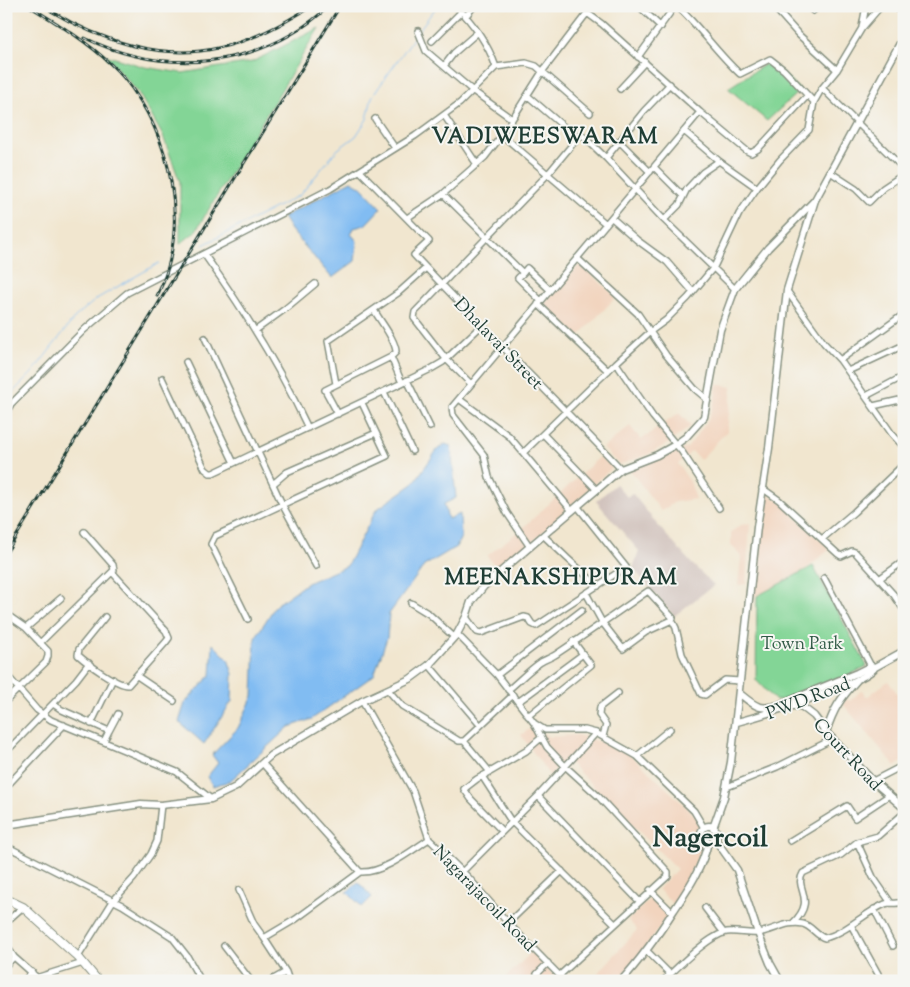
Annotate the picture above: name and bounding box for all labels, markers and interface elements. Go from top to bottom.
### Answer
district label: VADIWEESWARAM [432,122,659,154]
street label: Dhalavai Street [447,292,548,396]
district label: MEENAKSHIPURAM [444,563,678,595]
park label: Town Park [761,632,844,658]
street label: PWD Road [763,672,855,728]
street label: Court Road [806,713,887,798]
district label: Nagercoil [652,819,768,859]
street label: Nagarajacoil Road [426,840,541,959]

